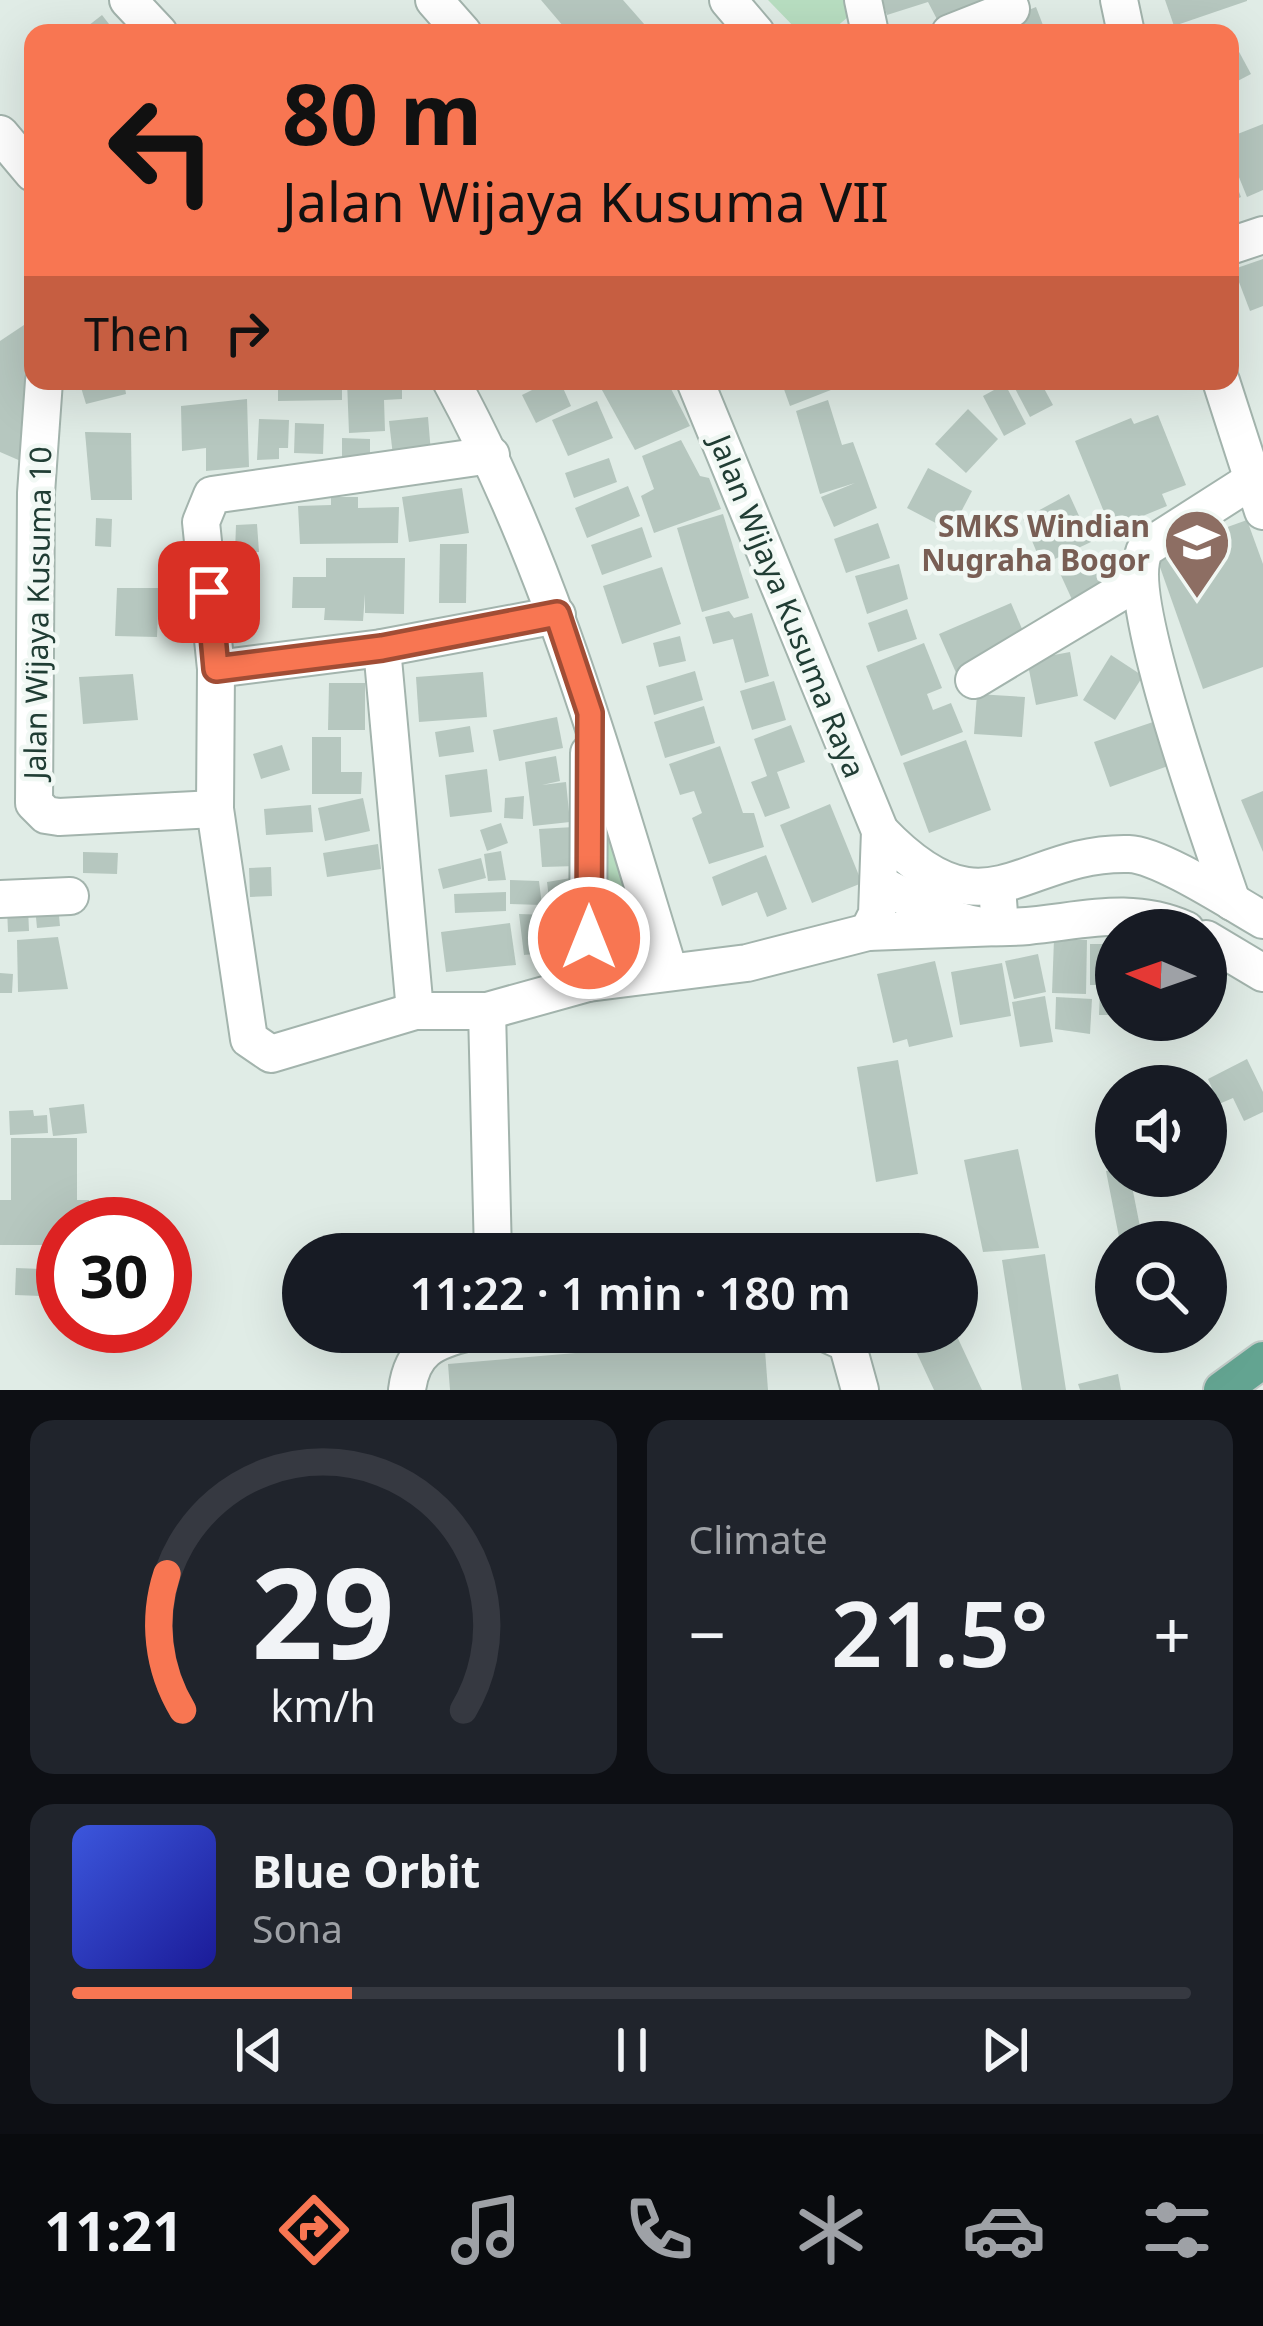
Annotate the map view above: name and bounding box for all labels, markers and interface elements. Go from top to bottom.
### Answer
text: 80 m [282,55,482,170]
icon: left [84,72,240,228]
text: Jalan Wijaya Kusuma VII [282,164,889,238]
icon: right [214,300,280,366]
text: Then [84,303,190,364]
street label: Jalan Wijaya Kusuma Raya [699,426,876,784]
street label: Jalan Wijaya Kusuma 10 [14,446,60,783]
place label: SMKS Windian Nugraha Bogor [921,505,1151,580]
school or university icon: SMKS Windian Nugraha Bogor [1162,507,1232,601]
pin [158,541,260,643]
icon: arrive [176,559,242,625]
position arrow [526,875,652,1001]
north arrow [1095,909,1227,1041]
map controls [1095,909,1227,1353]
button: sound [1095,1065,1227,1197]
speed limit sign: 30 [36,1197,192,1353]
button: search [1095,1221,1227,1353]
text: 11:22 · 1 min · 180 m [409,1262,851,1323]
text: Climate [689,1512,828,1565]
text: 29 [252,1526,395,1696]
text: 21.5° [831,1571,1049,1693]
text: − [689,1588,726,1678]
text: + [1153,1588,1191,1678]
text: km/h [271,1676,376,1735]
text: Blue Orbit [252,1840,480,1901]
text: Sona [252,1901,343,1954]
icon: previous [226,2017,292,2083]
icon: pause [599,2017,665,2083]
icon: next [972,2017,1038,2083]
icon: directions [272,2188,356,2272]
icon: music [444,2188,528,2272]
icon: phone [617,2188,701,2272]
icon: climate [789,2188,873,2272]
icon: car [962,2188,1046,2272]
icon: filters [1135,2188,1219,2272]
text: 11:21 [44,2193,183,2267]

